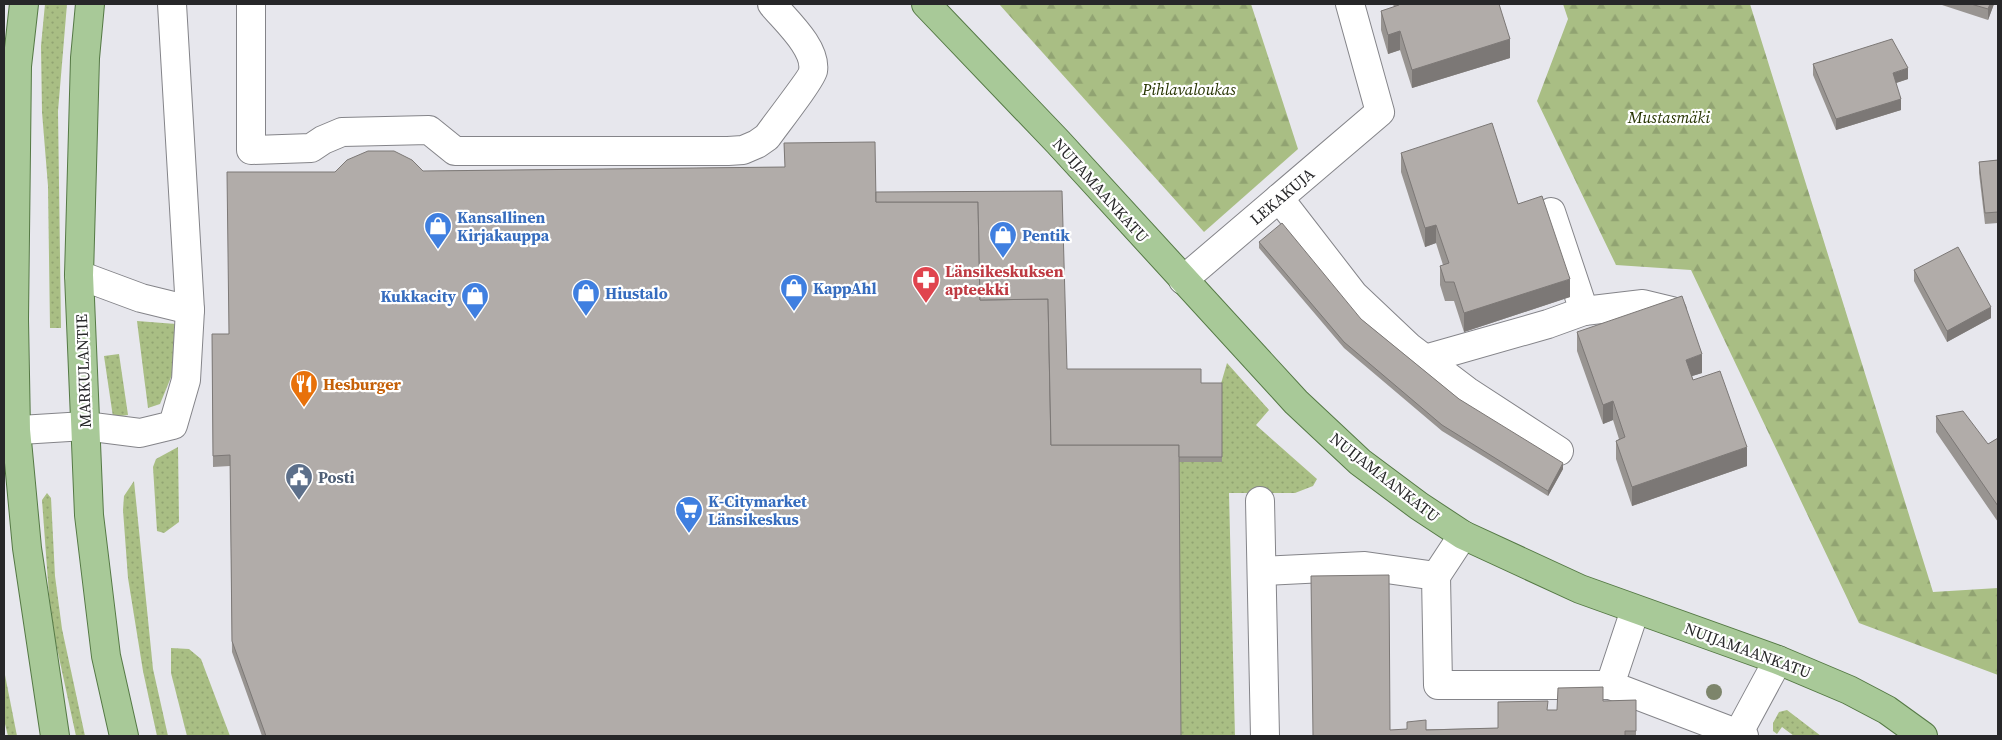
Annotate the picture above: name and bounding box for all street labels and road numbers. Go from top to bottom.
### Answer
street label: NUIJAMAANKATU [1048,133,1154,247]
street label: LEKAKUJA [1245,162,1319,230]
street label: MARKULANTIE [70,313,96,428]
street label: NUIJAMAANKATU [1326,427,1445,527]
street label: NUIJAMAANKATU [1681,617,1815,683]

